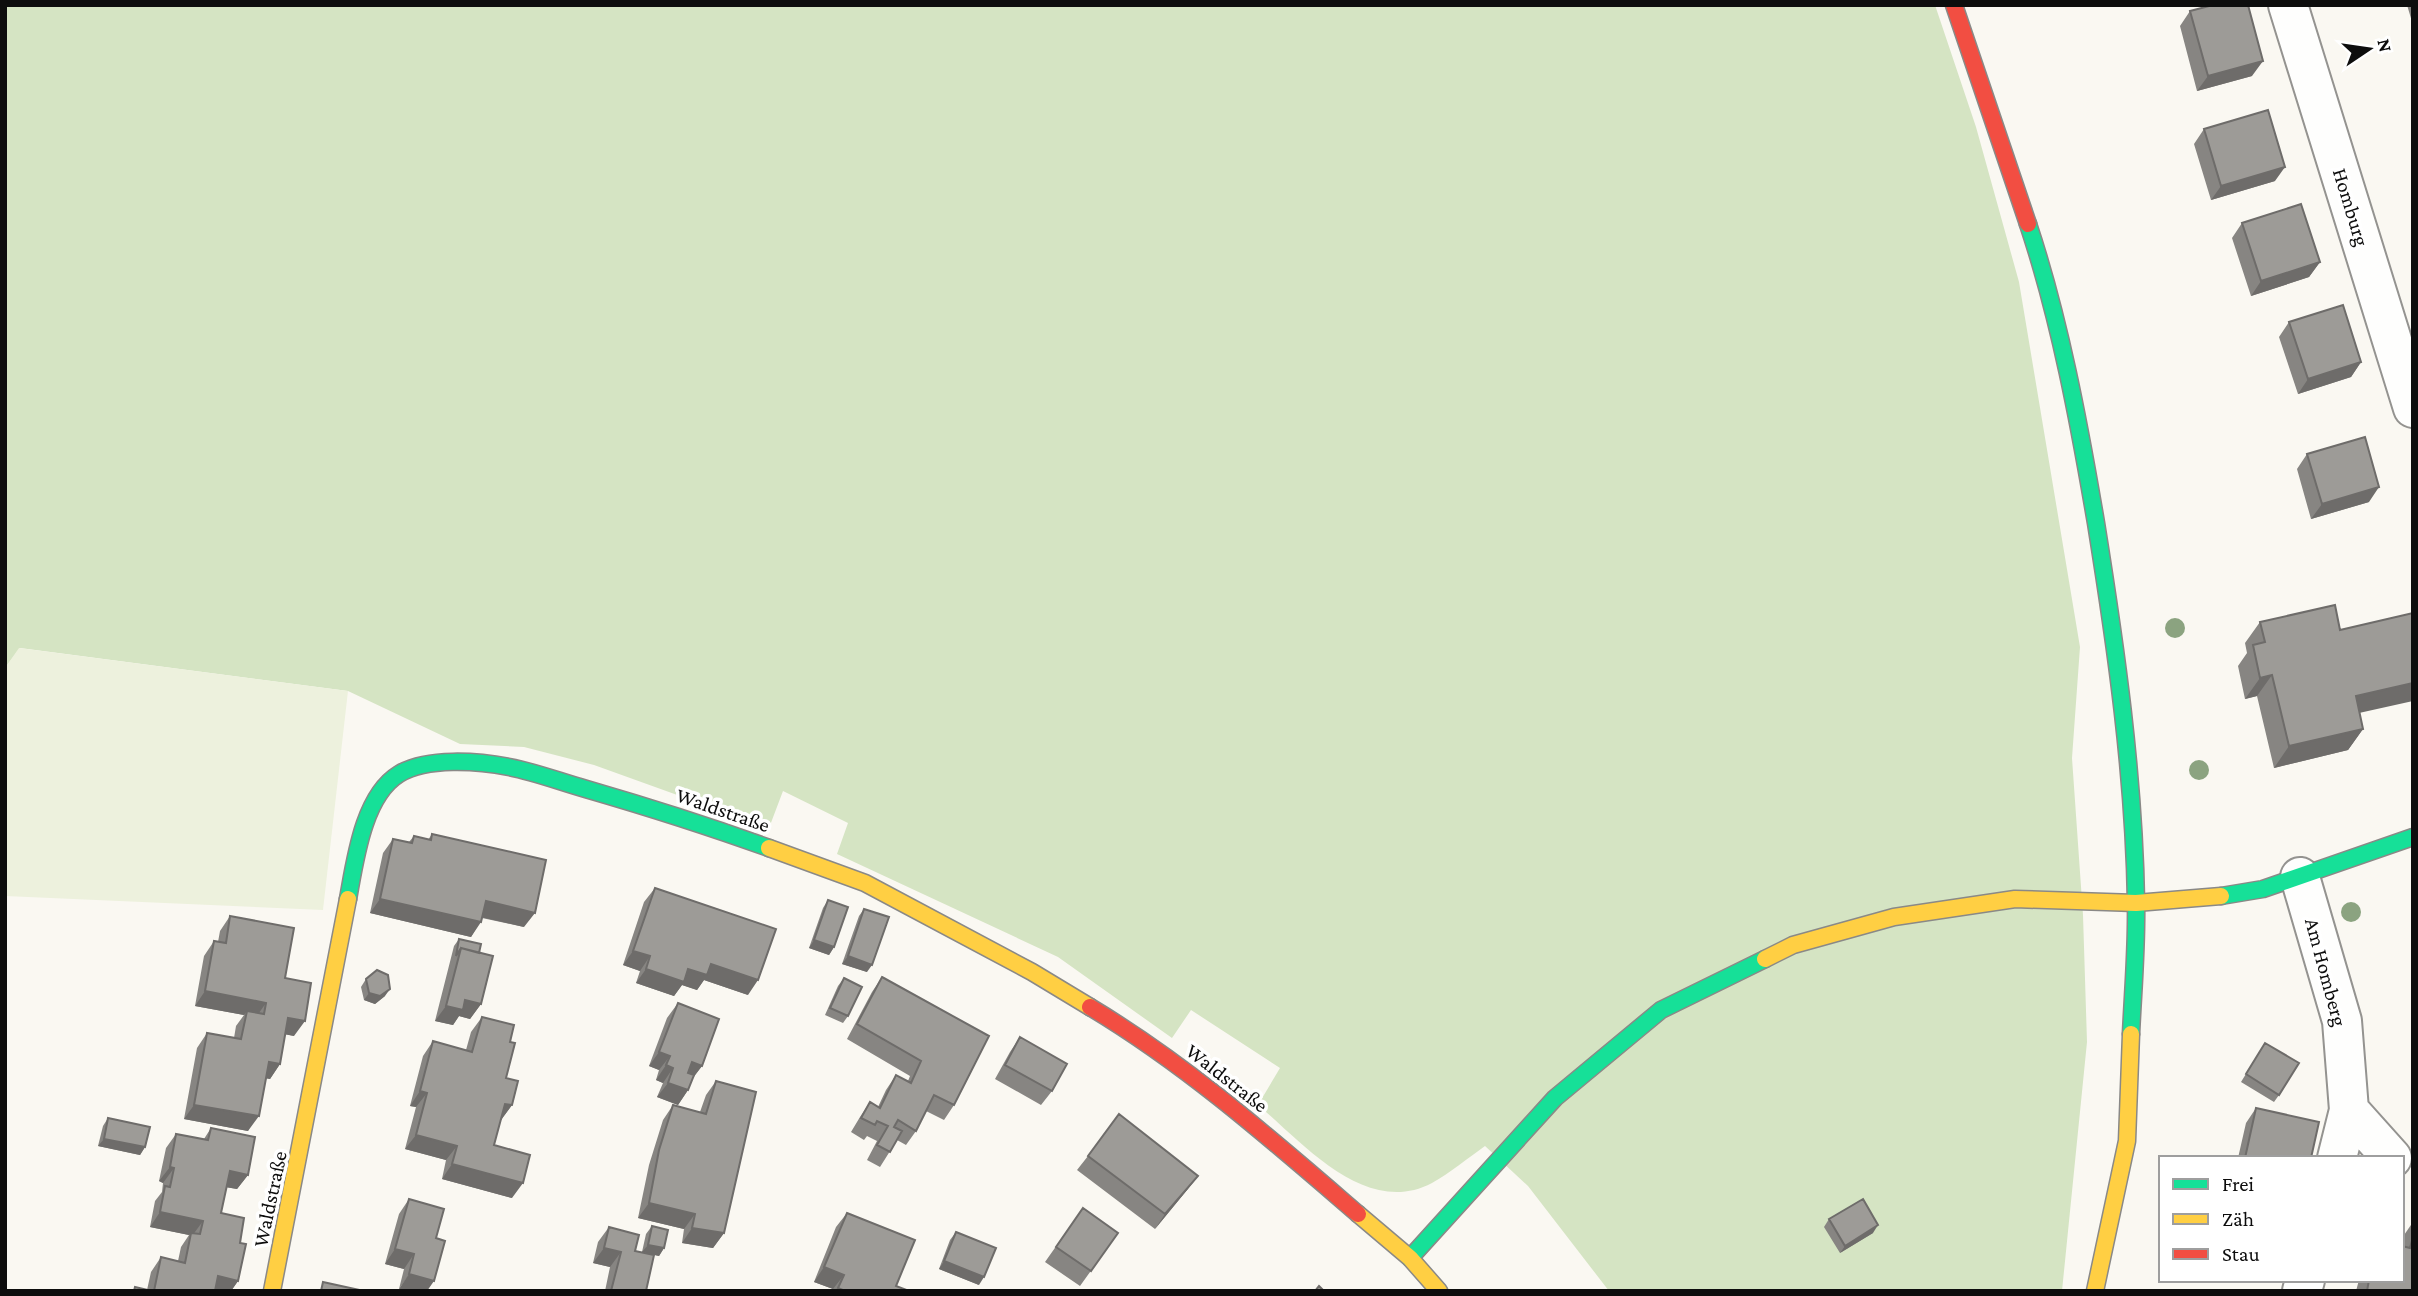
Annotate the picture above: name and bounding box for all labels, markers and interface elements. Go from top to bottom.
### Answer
north arrow [2334,14,2404,84]
text: N [2373,37,2397,54]
street label: Homburg [2328,165,2374,249]
street label: Waldstraße [673,783,773,837]
street label: Am Homberg [2300,915,2352,1029]
street label: Waldstraße [1181,1039,1273,1117]
street label: Waldstraße [248,1149,292,1249]
legend [2159,1156,2404,1282]
text: Frei [2222,1172,2254,1196]
text: Zäh [2222,1207,2254,1231]
text: Stau [2222,1242,2260,1266]

